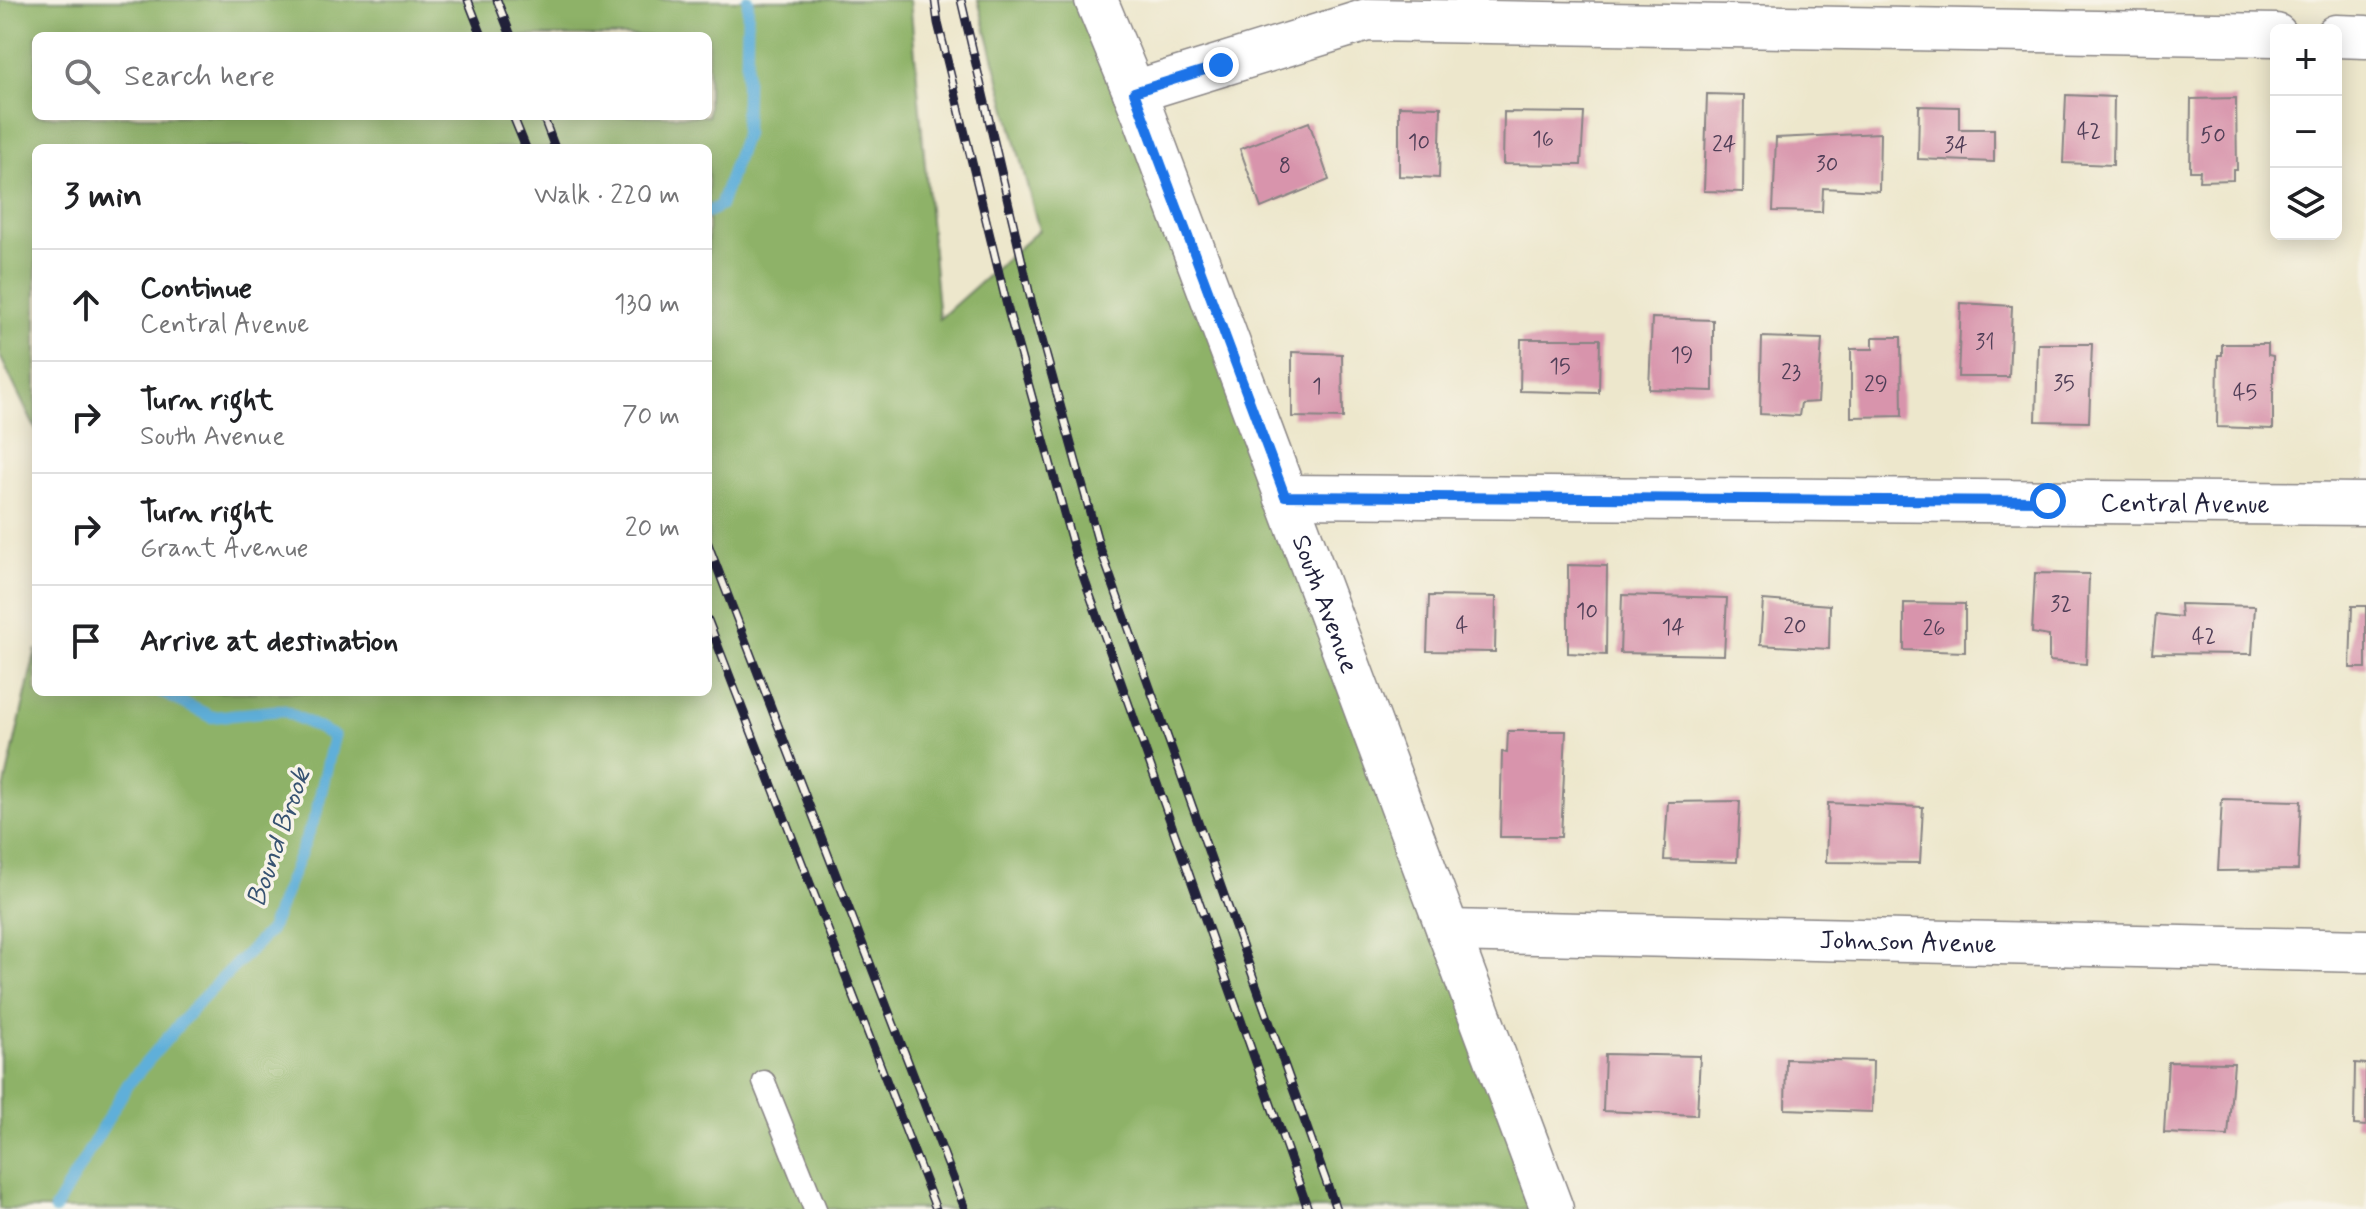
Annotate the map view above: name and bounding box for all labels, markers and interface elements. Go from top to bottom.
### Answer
map controls [2270,24,2342,240]
button: + [2270,24,2342,96]
search box [32,32,712,120]
route end [1203,47,1239,83]
icon: search [60,54,104,98]
text: Search here [124,57,275,96]
button: − [2270,96,2342,168]
house number: 42 [2077,118,2101,146]
house number: 50 [2200,122,2226,150]
house number: 16 [1532,126,1554,154]
house number: 10 [1408,129,1430,157]
house number: 24 [1712,131,1736,159]
house number: 34 [1944,132,1968,160]
house number: 30 [1816,151,1838,179]
house number: 8 [1279,153,1291,181]
button: layers [2270,168,2342,240]
text: 3 min [64,174,142,219]
text: Walk · 220 m [534,179,680,213]
text: Continue [140,269,252,308]
icon: ahead [64,283,108,327]
text: 130 m [614,288,680,322]
text: Central Avenue [140,308,309,342]
house number: 31 [1975,329,1995,357]
house number: 19 [1671,342,1693,370]
house number: 15 [1549,353,1571,381]
house number: 23 [1781,359,1801,387]
house number: 35 [2053,370,2075,398]
house number: 29 [1864,371,1888,399]
house number: 1 [1312,373,1322,401]
house number: 45 [2233,379,2257,407]
text: Turn right [140,381,273,420]
icon: right [64,395,108,439]
text: 70 m [622,400,680,434]
text: South Avenue [140,420,285,454]
route start [2030,483,2066,519]
street label: Central Avenue [2100,487,2270,522]
text: Turn right [140,493,273,532]
icon: right [64,507,108,551]
text: 20 m [625,512,680,546]
street label: South Avenue [1283,530,1365,678]
text: Grant Avenue [140,532,308,566]
house number: 32 [2050,591,2072,619]
house number: 10 [1576,598,1598,626]
house number: 4 [1456,612,1469,640]
house number: 20 [1783,613,1807,641]
house number: 14 [1661,614,1685,642]
house number: 26 [1923,615,1945,643]
icon: arrive [64,619,108,663]
text: Arrive at destination [140,622,398,661]
house number: 42 [2192,623,2216,651]
water label: Bound Brook [238,762,321,912]
street label: Johnson Avenue [1819,924,1997,962]

